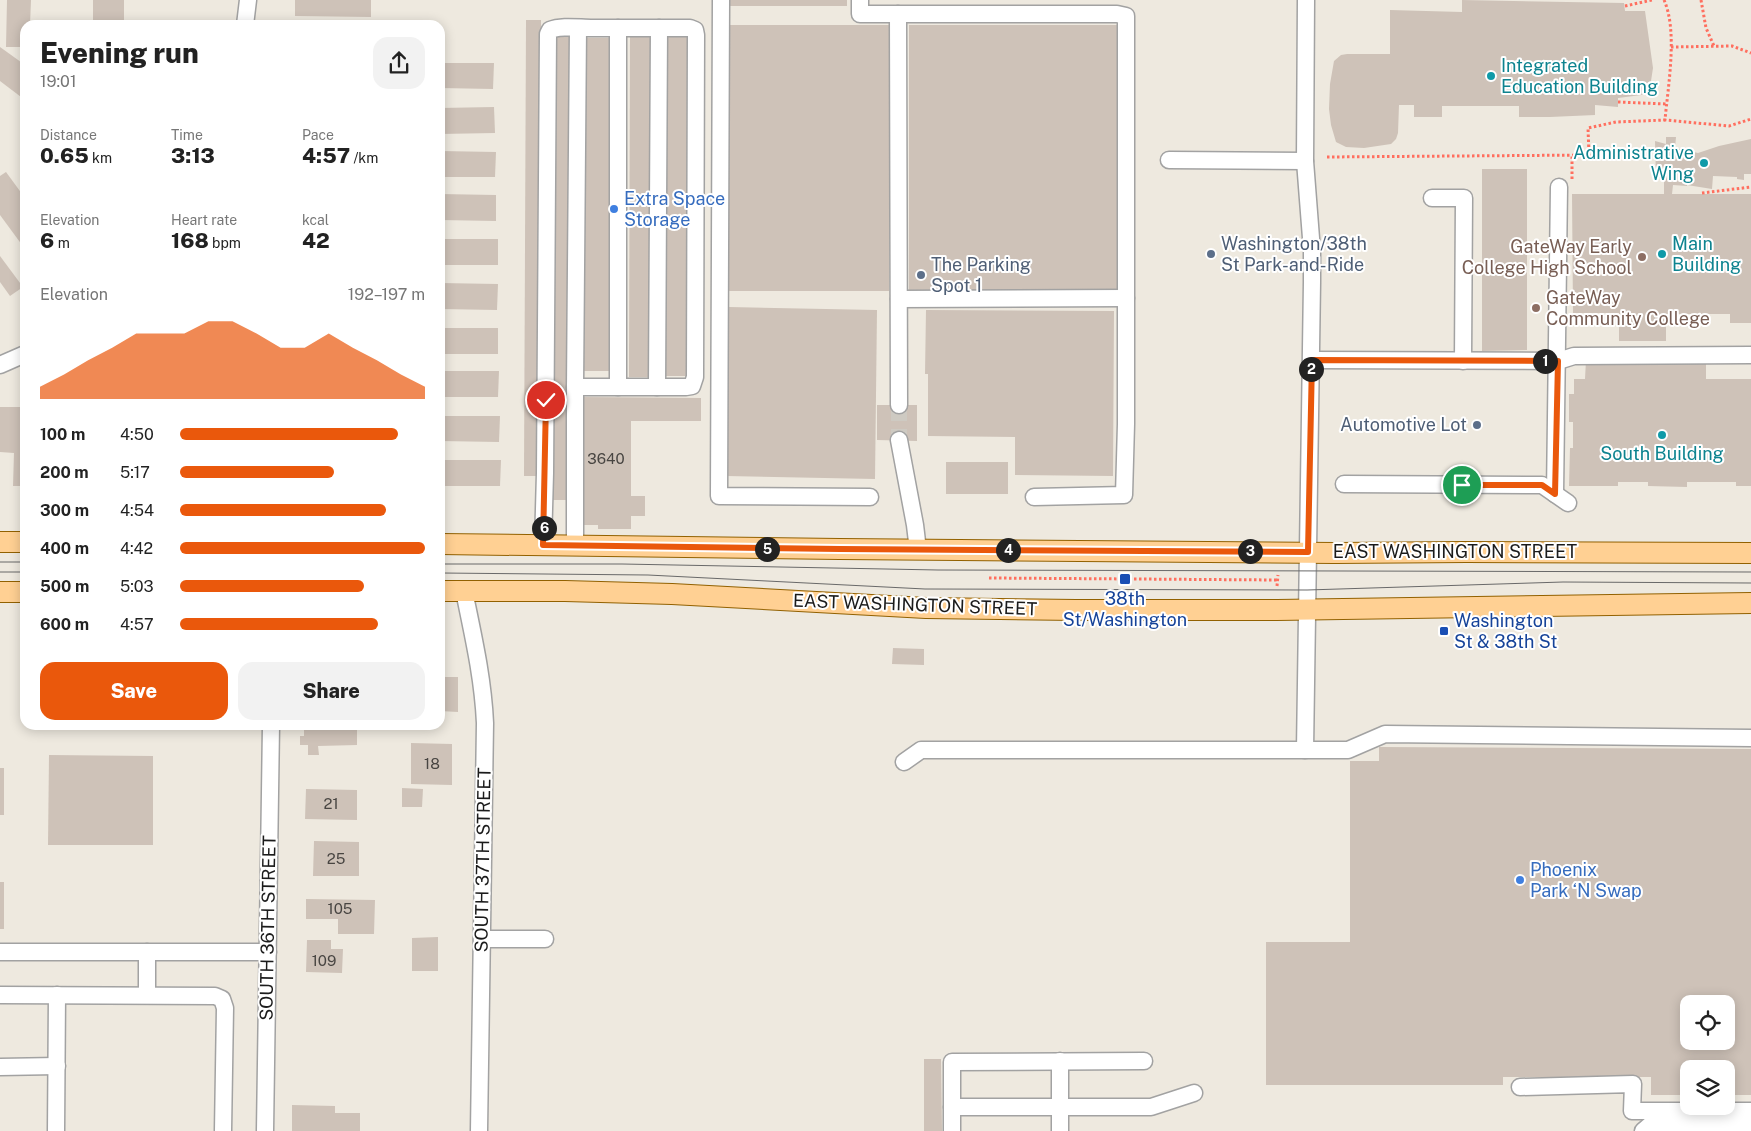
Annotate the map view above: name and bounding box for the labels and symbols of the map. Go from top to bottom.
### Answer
place label: Integrated Education Building [1501,55,1658,97]
marker: Integrated Education Building [1485,70,1497,82]
place label: Administrative Wing [1573,142,1694,184]
marker: Administrative Wing [1698,157,1710,169]
place label: Extra Space Storage [624,188,725,230]
marker: Extra Space Storage [608,203,620,215]
place label: Washington/38th St Park-and-Ride [1221,233,1367,275]
place label: Main Building [1672,233,1741,275]
place label: GateWay Early College High School [1462,236,1632,278]
marker: Washington/38th St Park-and-Ride [1205,248,1217,260]
marker: Main Building [1656,248,1668,260]
marker: GateWay Early College High School [1636,251,1648,263]
place label: The Parking Spot 1 [931,254,1031,296]
marker: The Parking Spot 1 [915,269,927,281]
place label: GateWay Community College [1546,287,1710,329]
marker: GateWay Community College [1530,302,1542,314]
pin: 1 [1532,348,1558,374]
pin: 2 [1298,356,1324,382]
pin [525,379,567,421]
place label: Automotive Lot [1340,414,1467,435]
marker: Automotive Lot [1471,419,1483,431]
marker: South Building [1656,429,1668,441]
place label: South Building [1600,443,1724,464]
house number: 3640 [587,450,625,467]
pin [1441,464,1483,506]
pin: 6 [532,516,556,540]
pin: 5 [754,536,780,562]
pin: 4 [996,538,1020,562]
pin: 3 [1238,538,1262,564]
street label: EAST WASHINGTON STREET [1333,541,1577,562]
marker: 38th St/Washington [1118,572,1132,586]
place label: 38th St/Washington [1063,588,1187,630]
street label: EAST WASHINGTON STREET [793,590,1038,619]
place label: Washington St & 38th St [1454,610,1558,652]
marker: Washington St & 38th St [1438,625,1450,637]
house number: 18 [424,755,440,772]
street label: SOUTH 37TH STREET [470,767,495,953]
house number: 21 [323,795,339,812]
street label: SOUTH 36TH STREET [255,835,280,1021]
house number: 25 [327,850,345,867]
place label: Phoenix Park ‘N Swap [1530,859,1642,901]
marker: Phoenix Park ‘N Swap [1514,874,1526,886]
house number: 105 [328,900,352,917]
house number: 109 [312,952,336,969]

